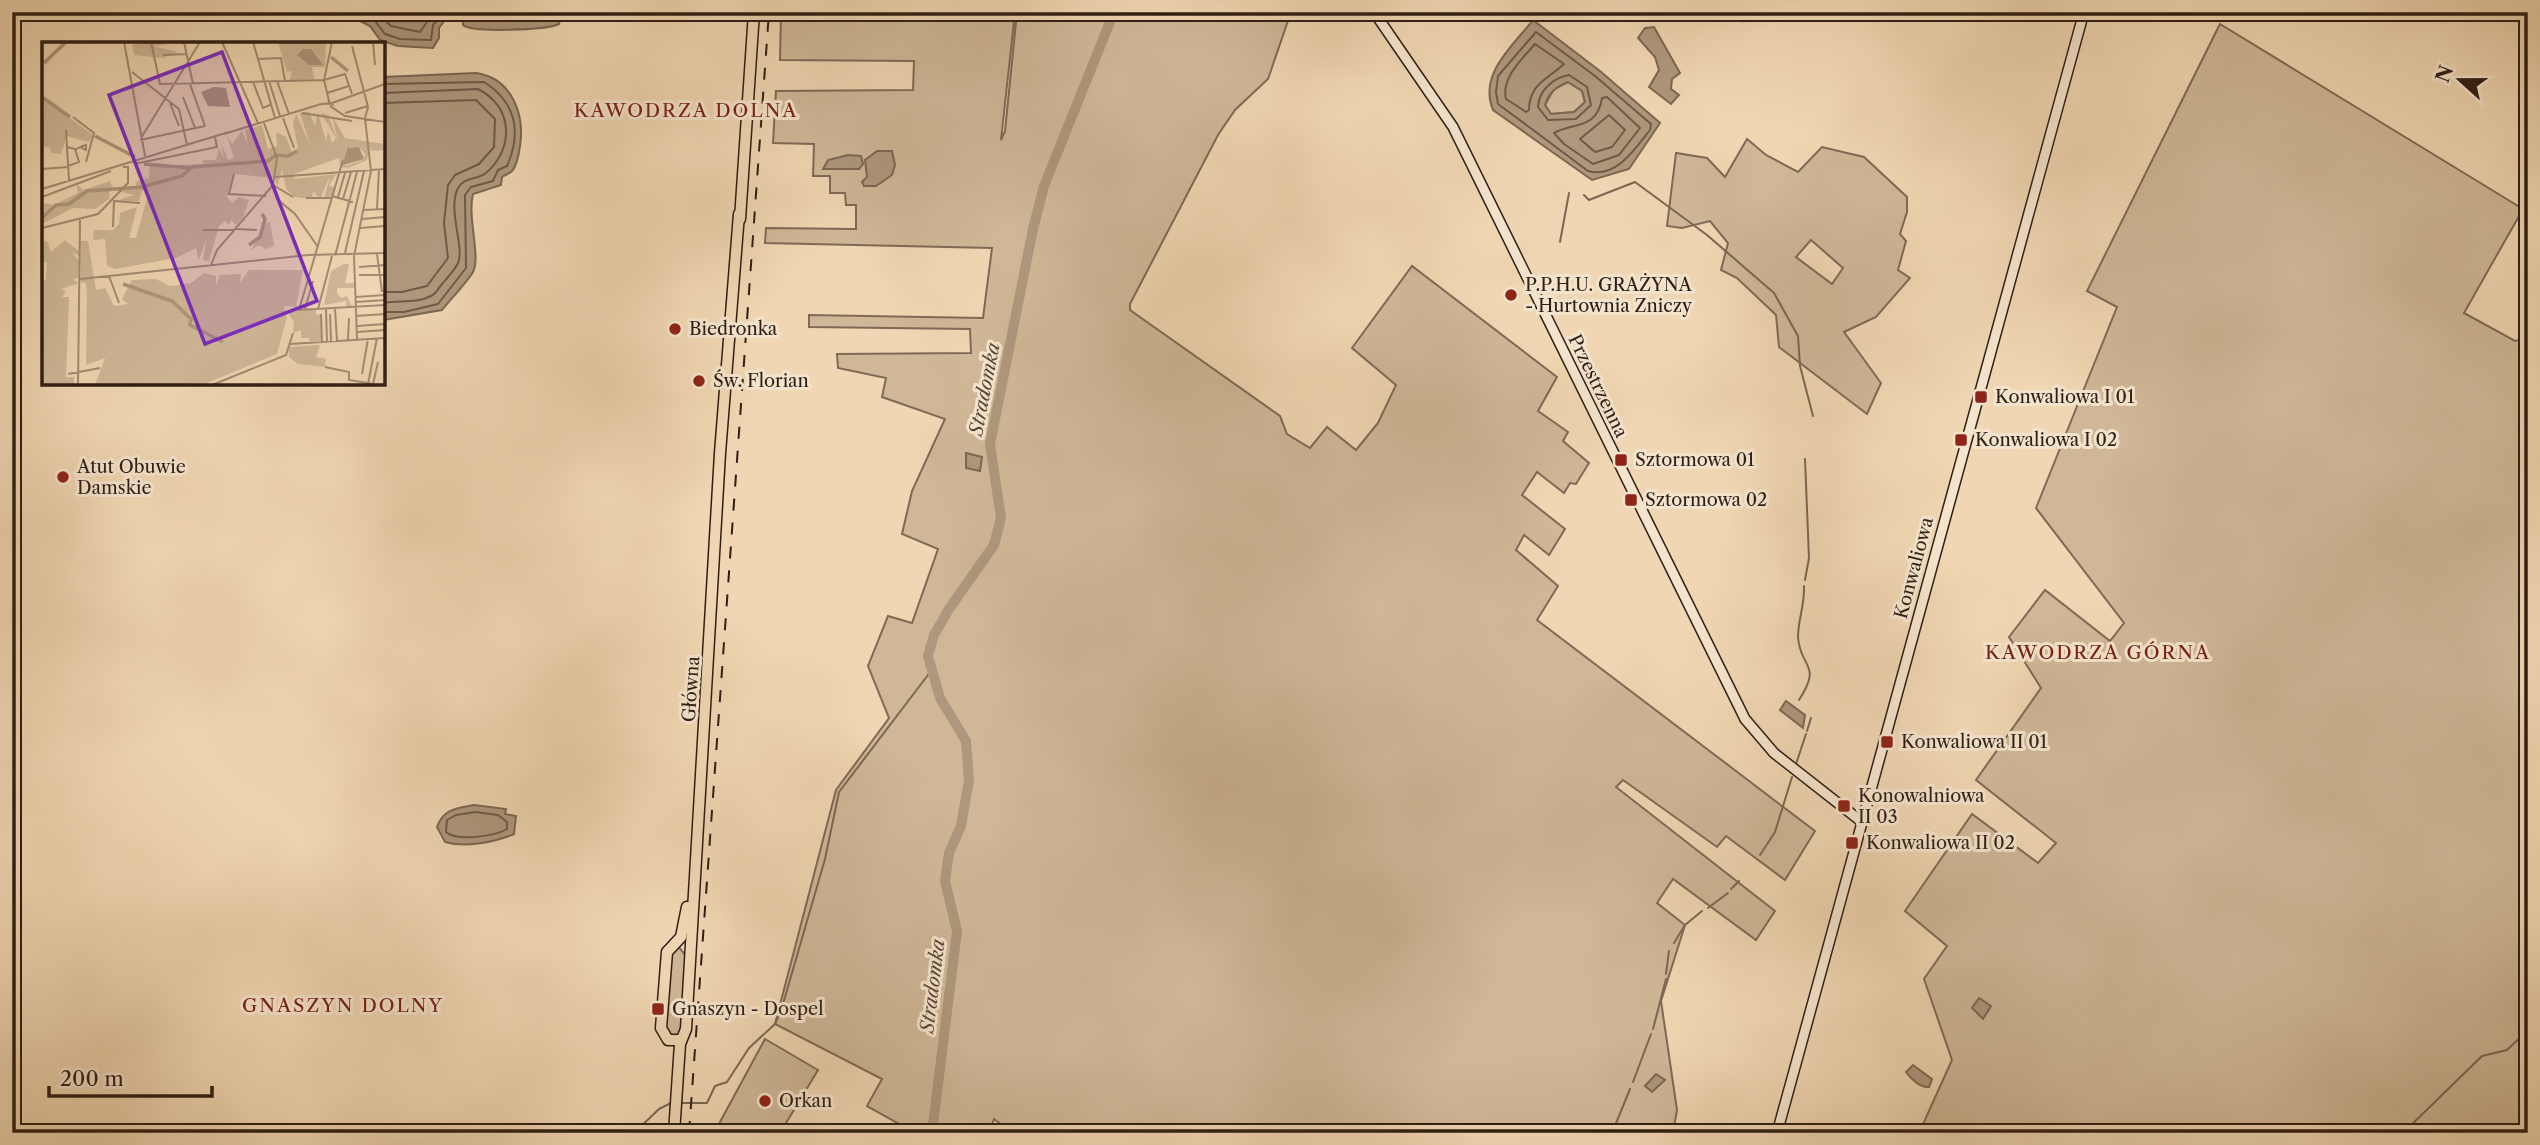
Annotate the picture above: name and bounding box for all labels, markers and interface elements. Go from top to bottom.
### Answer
inset map [42,42,385,385]
north arrow [2424,46,2494,116]
text: N [2431,62,2458,86]
district label: KAWODRZA DOLNA [574,99,798,122]
place label: P.P.H.U. GRAŻYNA - Hurtownia Zniczy [1525,273,1693,317]
marker: P.P.H.U. GRAŻYNA - Hurtownia Zniczy [1503,287,1519,303]
place label: Biedronka [689,318,778,340]
marker: Biedronka [667,321,683,337]
street label: Przestrzenna [1564,331,1633,442]
water label: Stradomka [964,340,1005,438]
place label: Św. Florian [713,369,809,392]
marker: Św. Florian [691,373,707,389]
place label: Konwaliowa I 01 [1995,386,2135,408]
marker: Konwaliowa I 01 [1973,389,1989,405]
place label: Konwaliowa I 02 [1975,429,2117,451]
marker: Konwaliowa I 02 [1953,432,1969,448]
place label: Sztormowa 01 [1635,449,1755,471]
marker: Sztormowa 01 [1613,452,1629,468]
place label: Atut Obuwie Damskie [76,456,186,499]
marker: Atut Obuwie Damskie [55,469,71,485]
place label: Sztormowa 02 [1645,489,1767,511]
marker: Sztormowa 02 [1623,492,1639,508]
street label: Konwaliowa [1890,514,1938,621]
district label: KAWODRZA GÓRNA [1985,641,2211,664]
street label: Główna [678,655,704,723]
place label: Konwaliowa II 01 [1901,731,2048,753]
marker: Konwaliowa II 01 [1879,734,1895,750]
place label: Konowalniowa II 03 [1858,785,1985,828]
marker: Konowalniowa II 03 [1836,798,1852,814]
place label: Konwaliowa II 02 [1866,832,2015,854]
marker: Konwaliowa II 02 [1844,835,1860,851]
water label: Stradomka [915,937,950,1035]
district label: GNASZYN DOLNY [242,994,444,1017]
place label: Gnaszyn - Dospel [672,998,823,1020]
marker: Gnaszyn - Dospel [650,1001,666,1017]
scale bar [49,1054,212,1098]
text: 200 m [60,1066,124,1091]
place label: Orkan [779,1090,832,1112]
marker: Orkan [757,1093,773,1109]

